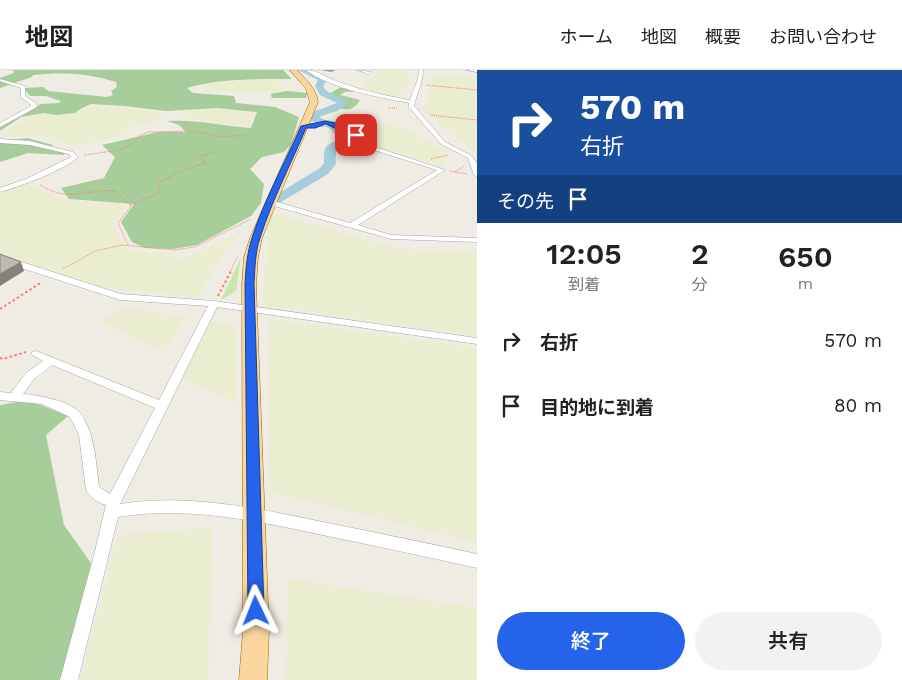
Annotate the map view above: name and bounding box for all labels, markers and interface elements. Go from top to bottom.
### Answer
text: 地図 [25,23,73,51]
text: ホーム [560,26,613,47]
text: 地図 [641,26,677,47]
text: 概要 [705,26,741,47]
text: お問い合わせ [769,26,877,47]
text: 570 m [580,86,685,128]
icon: right [497,90,562,155]
pin [335,114,377,156]
icon: arrive [342,121,370,149]
text: 右折 [580,134,624,159]
icon: arrive [564,185,592,213]
text: その先 [497,190,554,213]
text: 12:05 [546,236,622,271]
text: 2 [691,236,709,271]
text: 650 [778,239,833,274]
text: m [798,274,813,293]
text: 到着 [568,275,600,294]
text: 分 [692,275,708,294]
icon: right [497,327,525,355]
text: 570 m [824,329,882,352]
text: 右折 [540,331,578,354]
icon: arrive [497,392,525,420]
text: 80 m [834,394,882,417]
text: 目的地に到着 [540,396,654,419]
position arrow [229,584,281,636]
button: 終了 [497,612,685,670]
button: 共有 [695,612,882,670]

